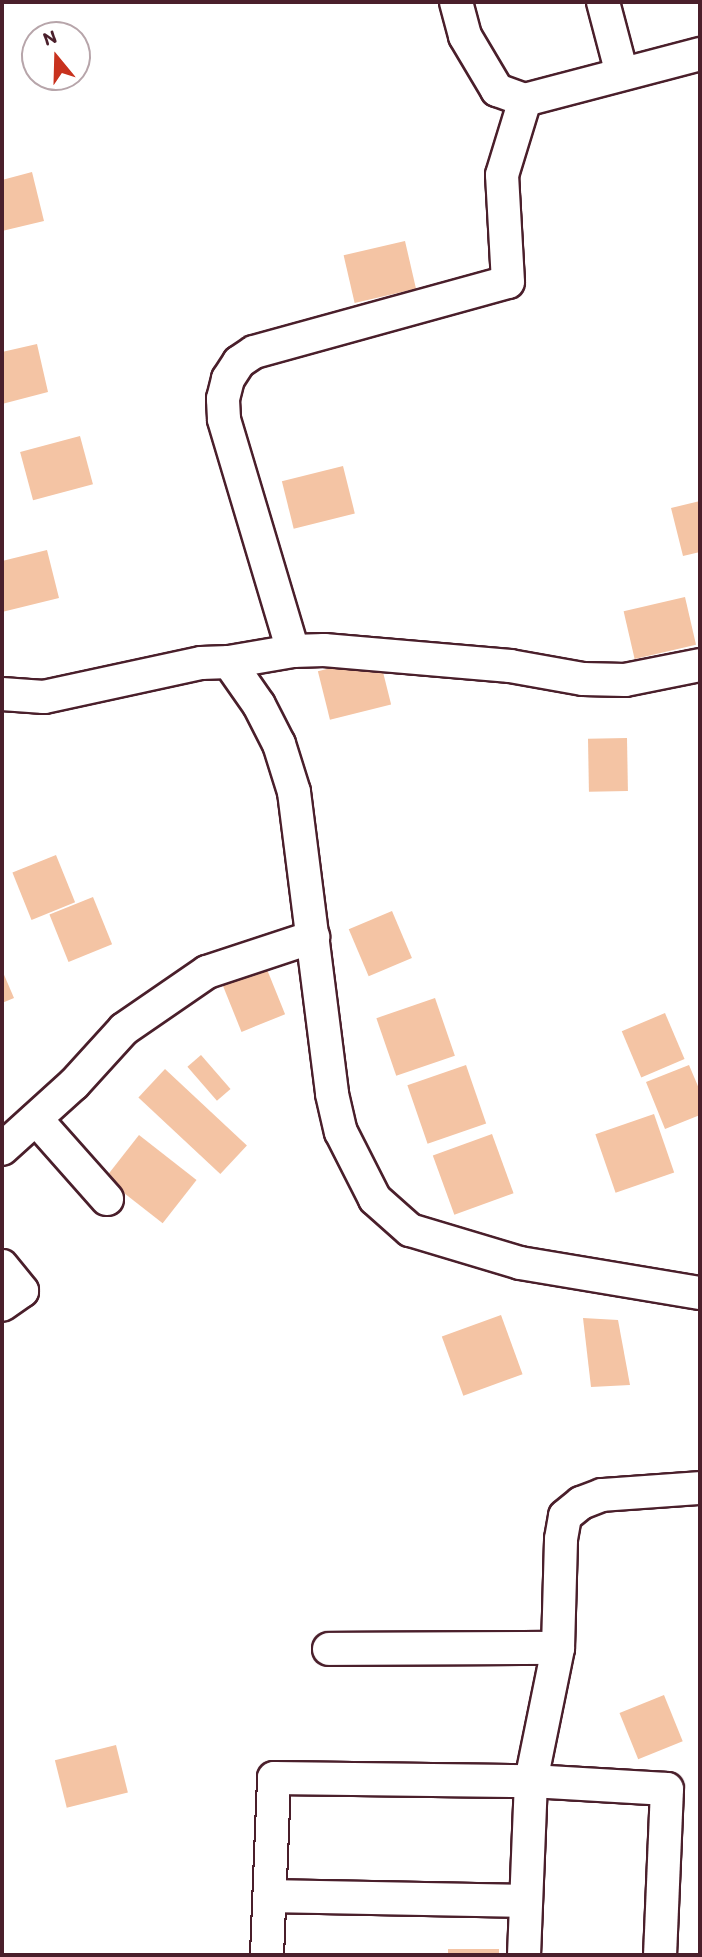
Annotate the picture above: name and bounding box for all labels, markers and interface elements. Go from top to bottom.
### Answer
north arrow [21,21,91,91]
text: N [40,25,59,51]

